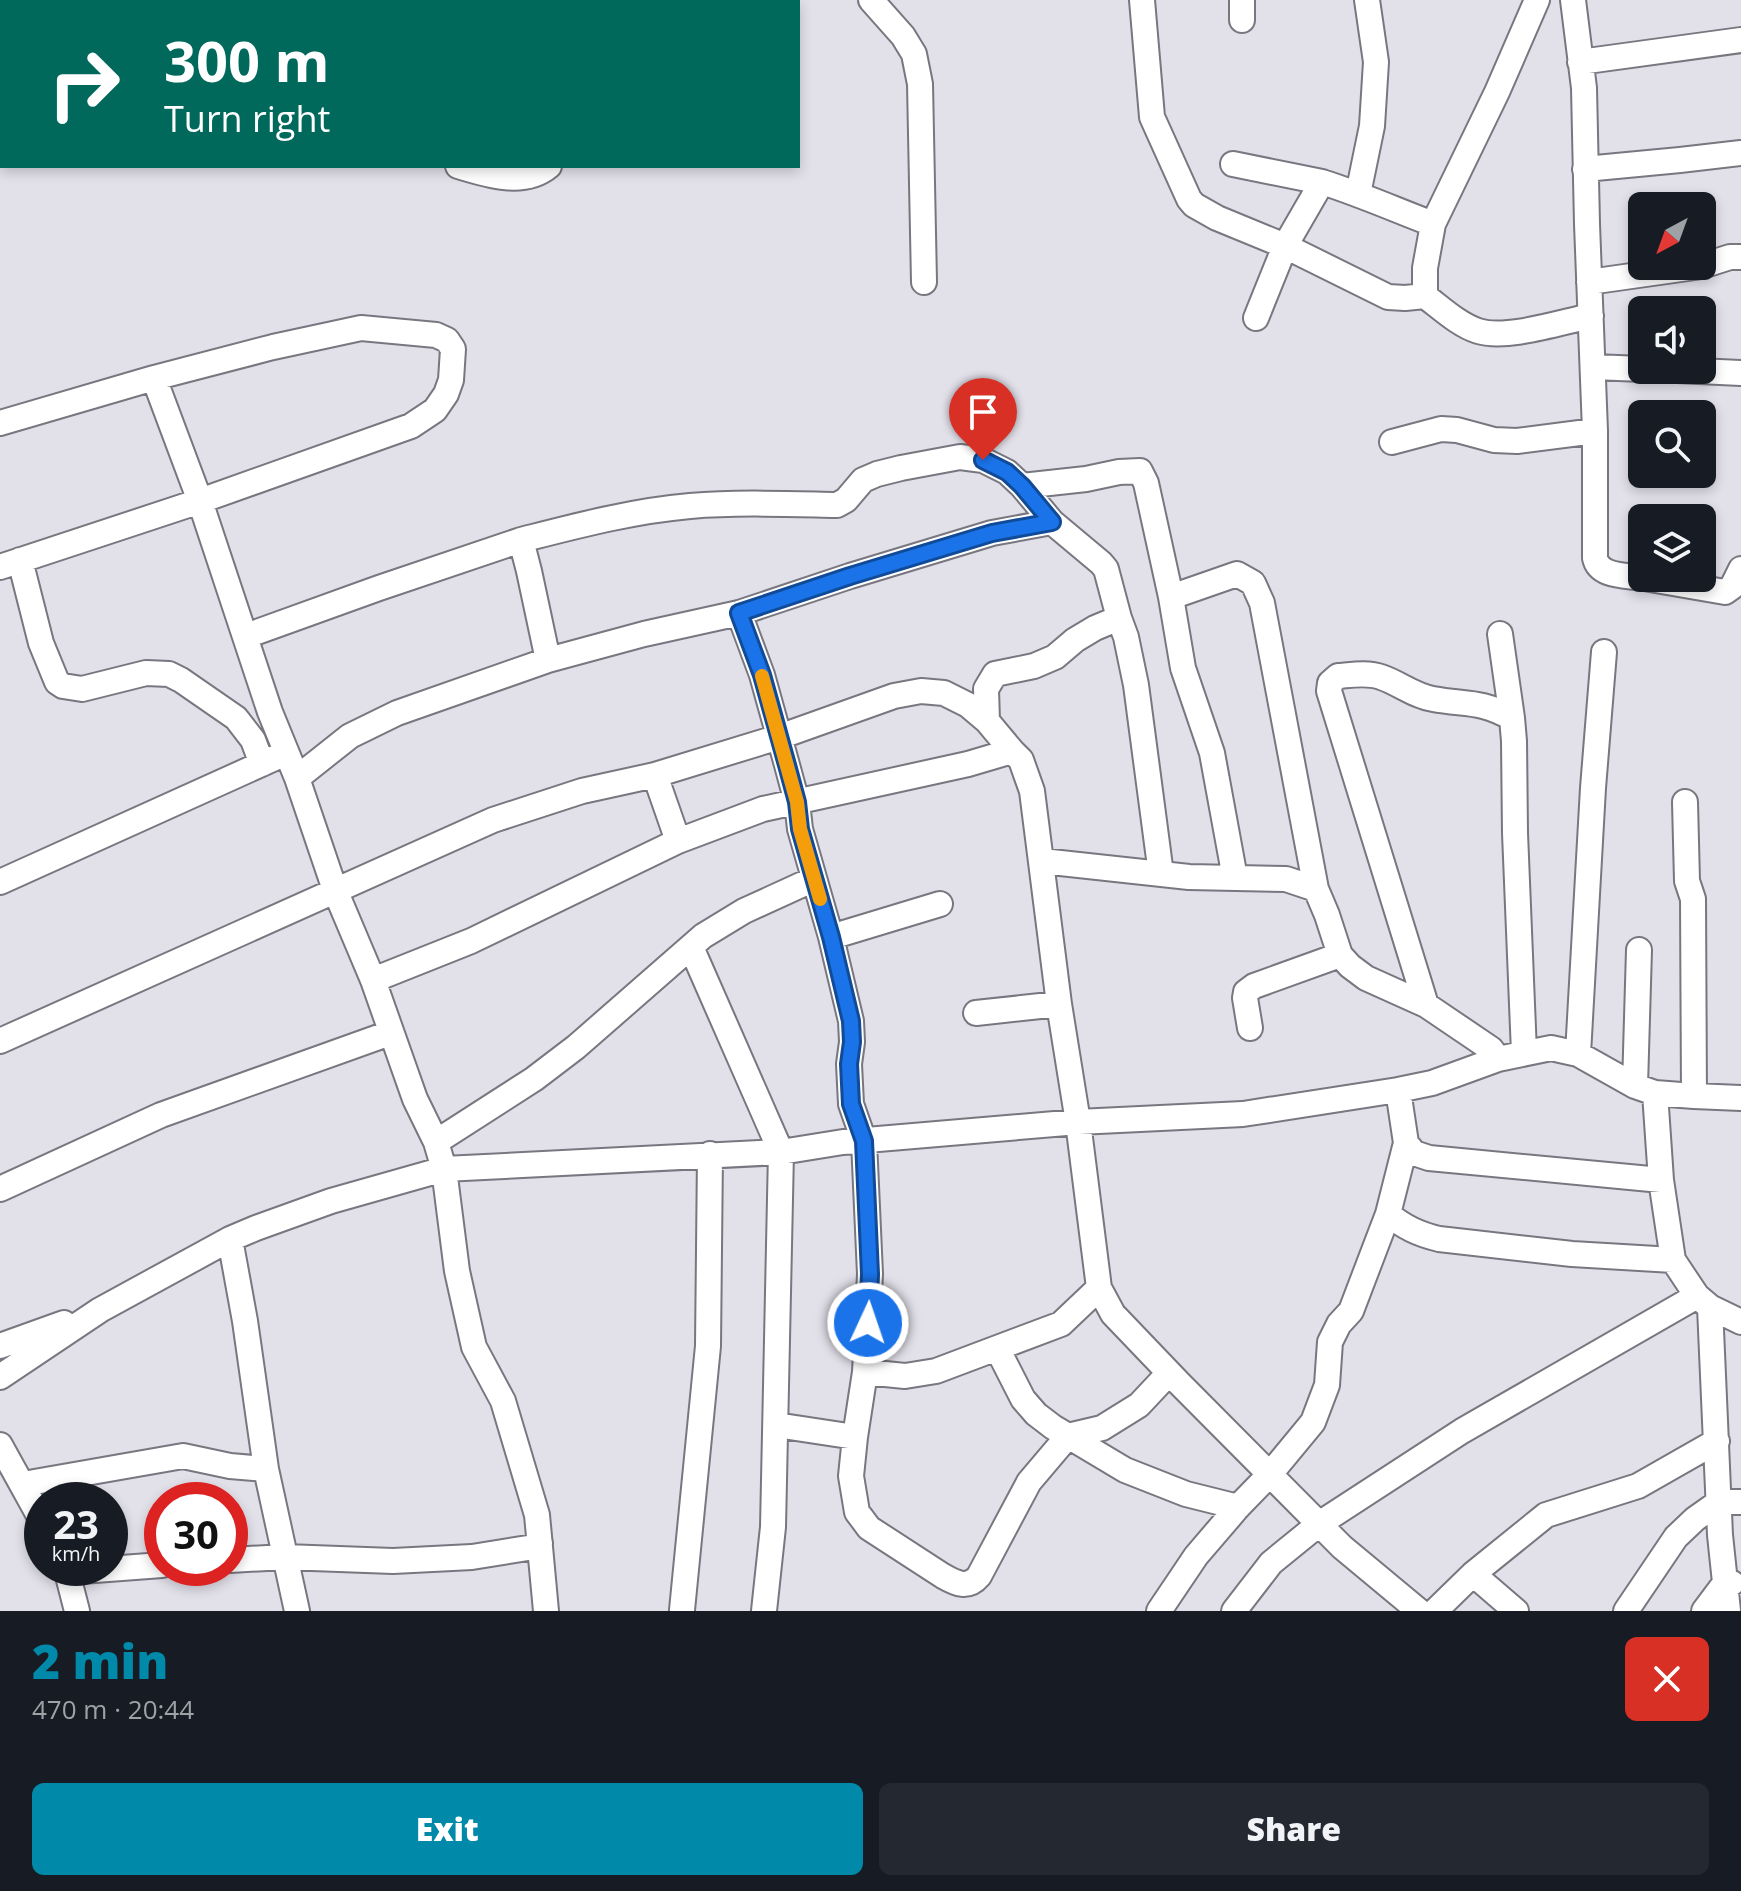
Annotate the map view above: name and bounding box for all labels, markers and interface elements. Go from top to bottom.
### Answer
text: 300 m [164,22,330,98]
icon: right [32,32,136,136]
text: Turn right [164,94,330,143]
north arrow [1628,192,1716,280]
map controls [1628,192,1716,592]
button: sound [1628,296,1716,384]
pin [949,378,1017,460]
icon: arrive [961,390,1005,434]
button: search [1628,400,1716,488]
button: layers [1628,504,1716,592]
position arrow [826,1281,910,1365]
speed limit sign: 30 [144,1482,248,1586]
text: 23 [53,1496,99,1551]
text: km/h [52,1540,100,1567]
text: 2 min [32,1628,168,1693]
button: close [1625,1637,1709,1721]
text: 470 m · 20:44 [32,1691,194,1727]
button: Exit [32,1783,863,1875]
button: Share [879,1783,1709,1875]

